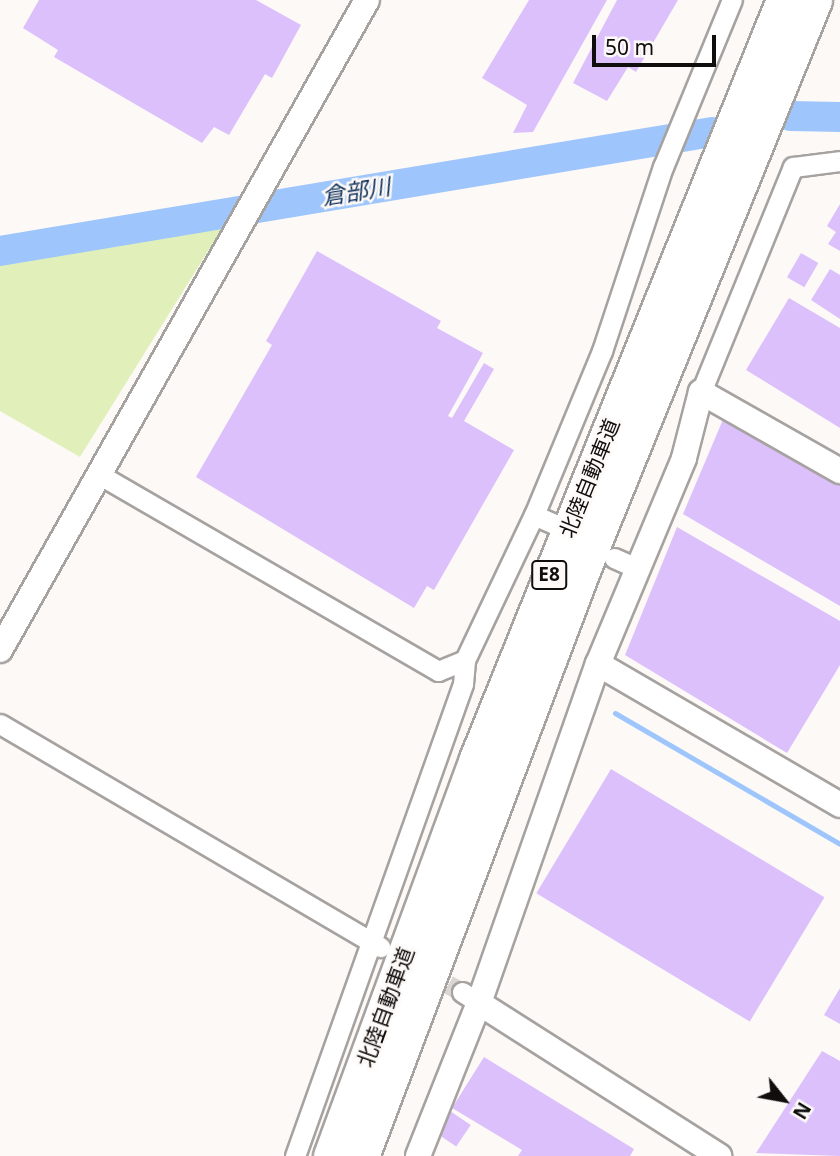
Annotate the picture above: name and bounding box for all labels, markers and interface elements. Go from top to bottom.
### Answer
scale bar [595,21,719,65]
text: 50 m [605,33,654,61]
water label: 倉部川 [320,172,392,210]
street label: 北陸自動車道 [554,415,624,541]
road number: E8 [530,560,568,590]
street label: 北陸自動車道 [352,943,418,1071]
north arrow [749,1065,819,1135]
text: N [787,1097,817,1124]

